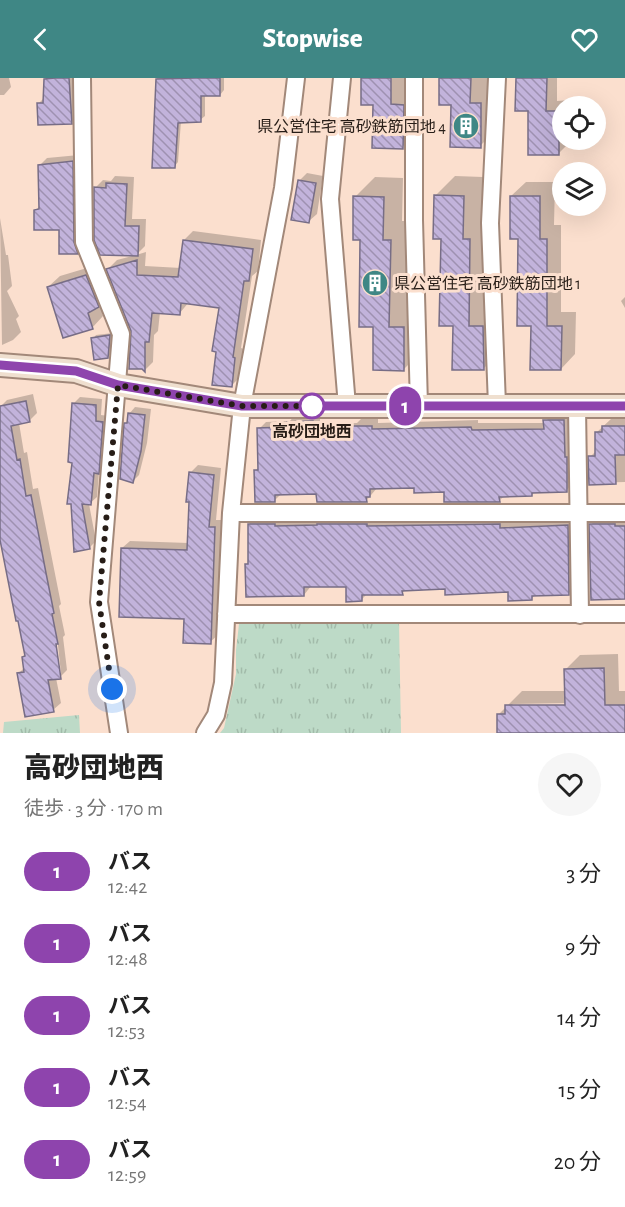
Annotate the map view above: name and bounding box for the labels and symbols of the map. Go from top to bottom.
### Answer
building icon: 県公営住宅 高砂鉄筋団地 4 [451,111,481,141]
place label: 県公営住宅 高砂鉄筋団地 4 [257,118,446,135]
building icon: 県公営住宅 高砂鉄筋団地 1 [360,268,390,298]
place label: 県公営住宅 高砂鉄筋団地 1 [394,275,581,292]
line badge: 1 [386,386,424,426]
marker: 高砂団地西 [299,393,325,419]
place label: 高砂団地西 [272,423,352,440]
your location [97,674,127,704]

